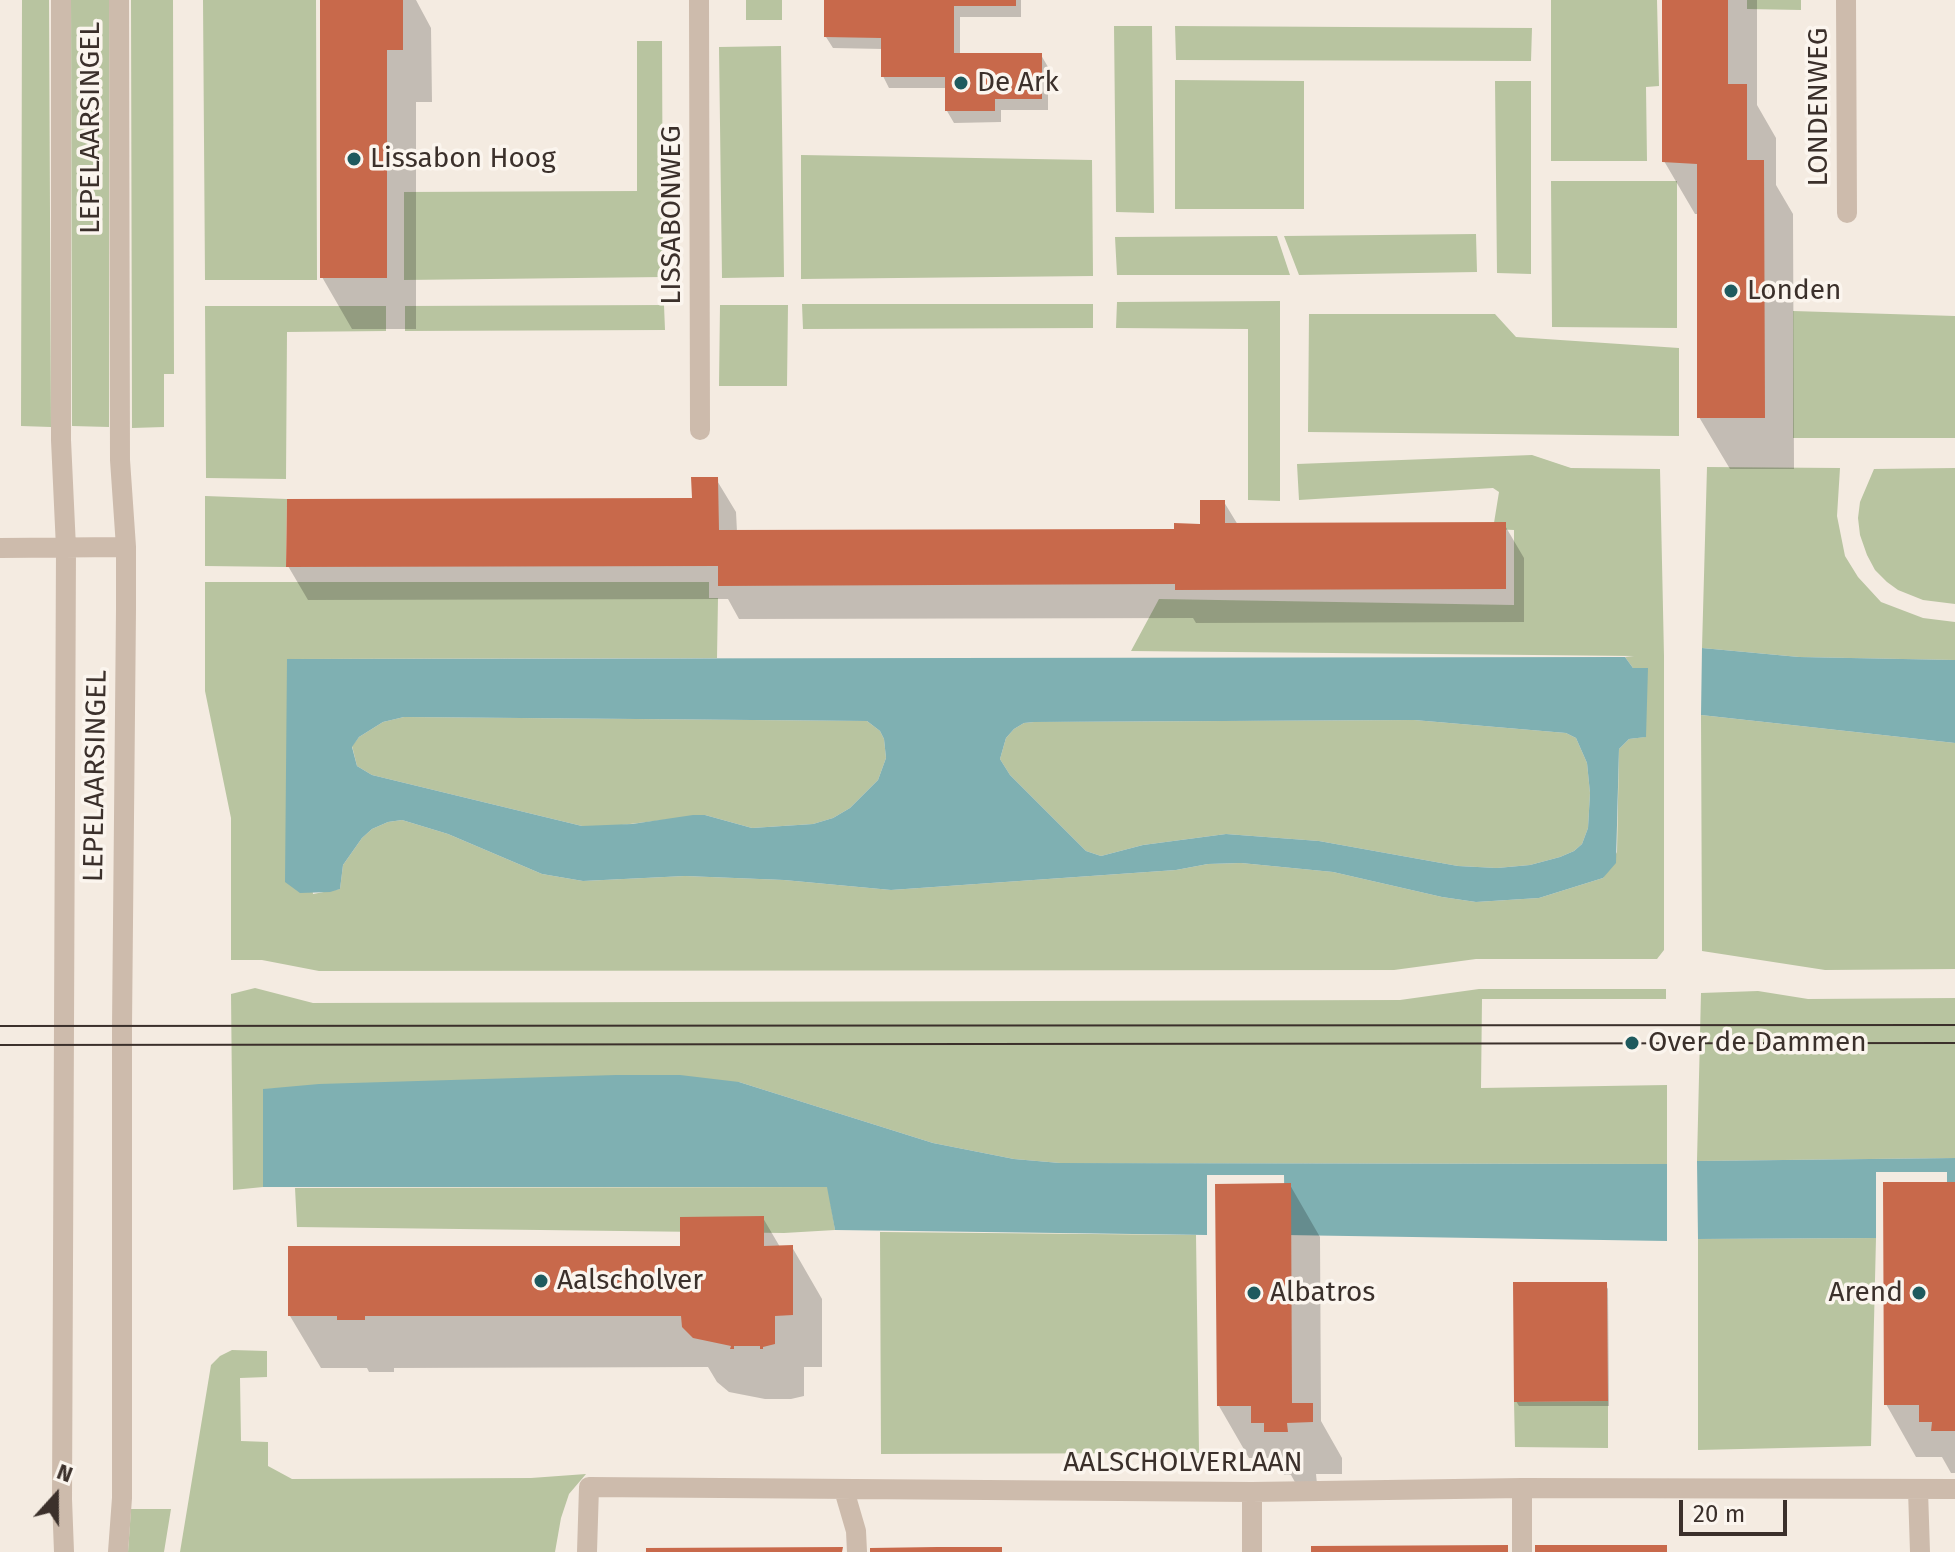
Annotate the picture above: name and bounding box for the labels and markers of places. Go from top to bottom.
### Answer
place label: De Ark [977,66,1059,100]
marker: De Ark [952,74,970,92]
place label: Lissabon Hoog [370,142,556,176]
marker: Lissabon Hoog [345,150,363,168]
place label: Londen [1747,274,1841,308]
marker: Londen [1722,282,1740,300]
place label: Over de Dammen [1648,1026,1867,1060]
marker: Over de Dammen [1623,1034,1641,1052]
place label: Aalscholver [557,1264,703,1298]
marker: Aalscholver [532,1272,550,1290]
place label: Albatros [1270,1276,1375,1310]
place label: Arend [1829,1276,1903,1310]
marker: Albatros [1245,1284,1263,1302]
marker: Arend [1910,1284,1928,1302]

